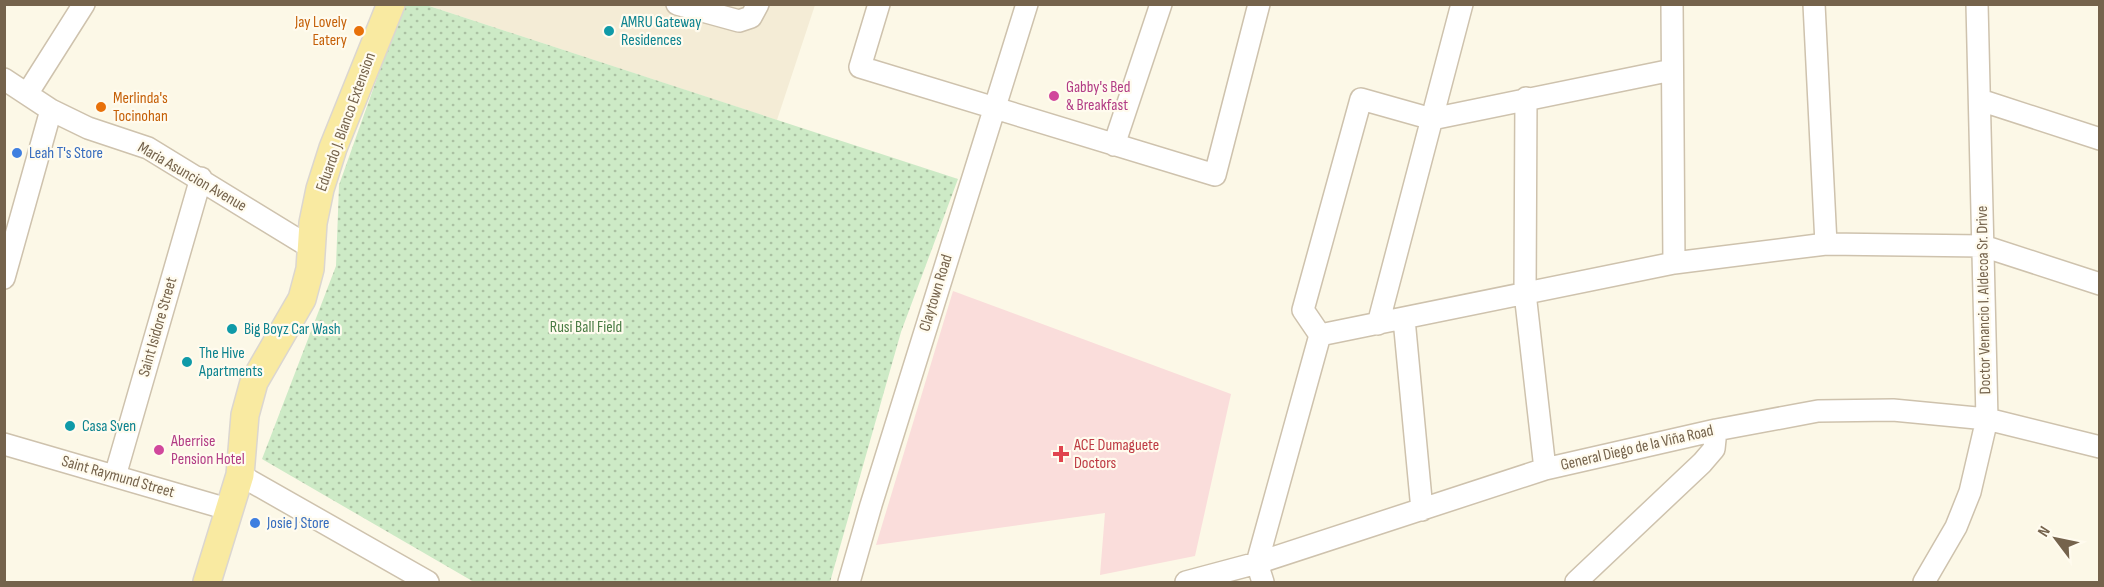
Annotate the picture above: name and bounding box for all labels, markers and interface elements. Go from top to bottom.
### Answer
place label: Jay Lovely Eatery [294,13,347,50]
place label: AMRU Gateway Residences [620,13,701,50]
marker: Jay Lovely Eatery [352,24,366,38]
marker: AMRU Gateway Residences [602,24,616,38]
street label: Eduardo J. Blanco Extension [312,50,380,194]
place label: Gabby's Bed & Breakfast [1066,78,1130,115]
place label: Merlinda's Tocinohan [113,89,168,126]
marker: Gabby's Bed & Breakfast [1047,89,1061,103]
marker: Merlinda's Tocinohan [94,100,108,114]
street label: Maria Asuncion Avenue [134,138,250,216]
place label: Leah T's Store [29,144,103,163]
marker: Leah T's Store [10,146,24,160]
street label: Doctor Venancio I. Aldecoa Sr. Drive [1973,206,1995,394]
street label: Claytown Road [915,252,957,334]
street label: Saint Isidore Street [135,275,181,379]
park label: Rusi Ball Field [550,318,622,337]
place label: Big Boyz Car Wash [244,320,341,339]
marker: Big Boyz Car Wash [225,322,239,336]
place label: The Hive Apartments [198,344,263,381]
marker: The Hive Apartments [180,355,194,369]
place label: Casa Sven [82,417,136,436]
marker: Casa Sven [63,419,77,433]
street label: General Diego de la Viña Road [1559,421,1715,475]
place label: Aberrise Pension Hotel [170,432,245,469]
place label: ACE Dumaguete Doctors [1073,436,1159,473]
marker: Aberrise Pension Hotel [152,443,166,457]
marker: ACE Dumaguete Doctors [1052,445,1070,463]
street label: Saint Raymund Street [59,452,177,502]
north arrow [2026,509,2086,569]
place label: Josie J Store [266,514,329,533]
marker: Josie J Store [248,516,262,530]
text: N [2034,523,2055,541]

